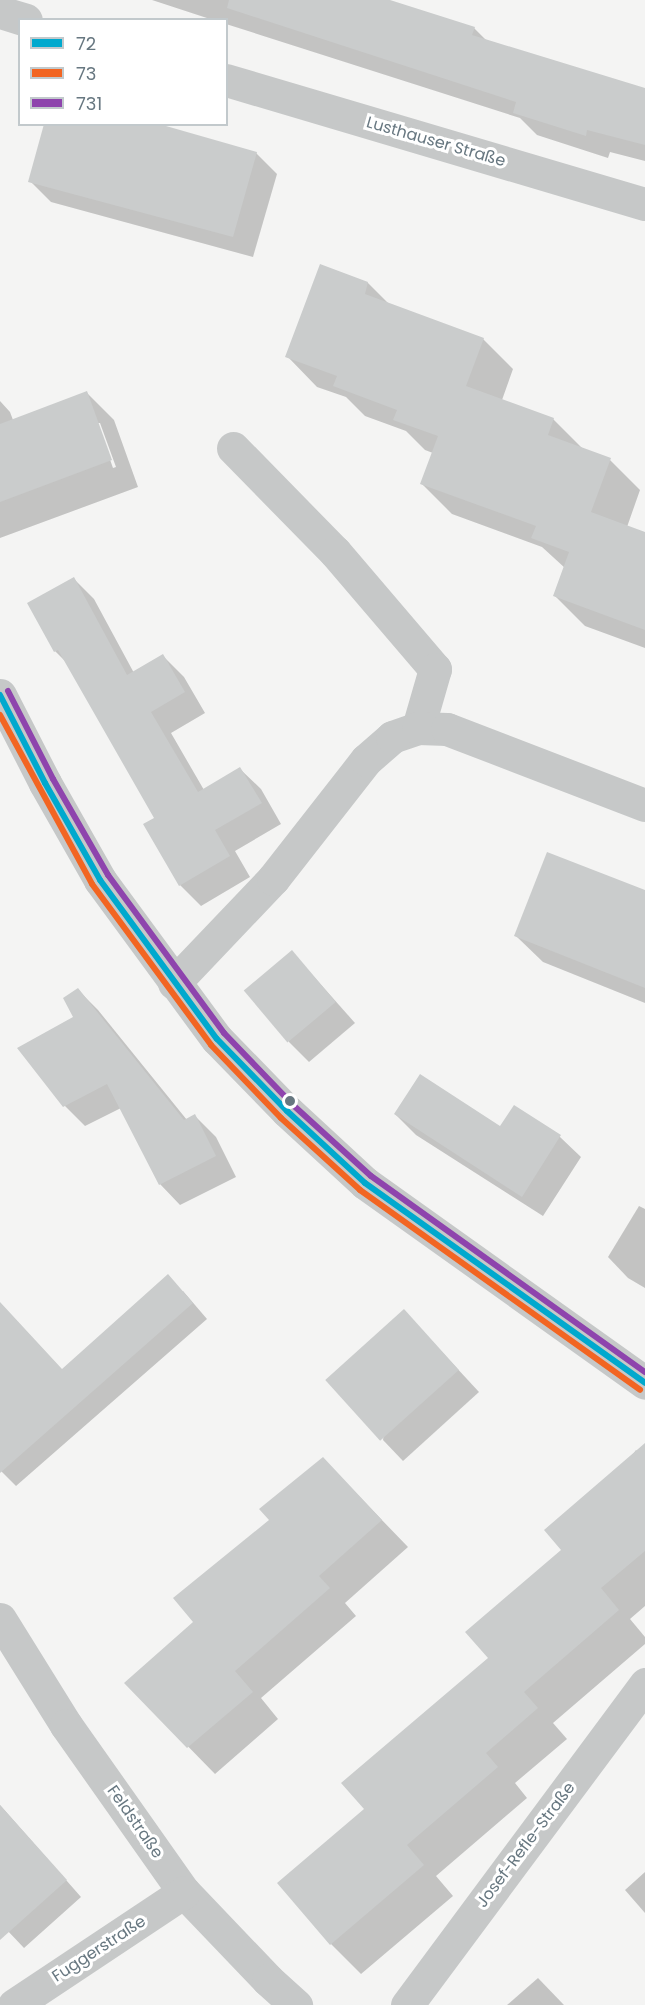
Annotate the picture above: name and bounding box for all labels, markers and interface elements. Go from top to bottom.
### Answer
legend [18,18,228,126]
text: 72 [76,31,96,56]
text: 73 [76,61,96,86]
text: 731 [76,91,102,116]
street label: Lusthauser Straße [364,113,508,171]
unlabelled marker [284,1095,296,1107]
street label: Josef-Refle-Straße [473,1779,579,1911]
street label: Feldstraße [103,1782,167,1862]
street label: Fuggerstraße [49,1912,149,1986]

